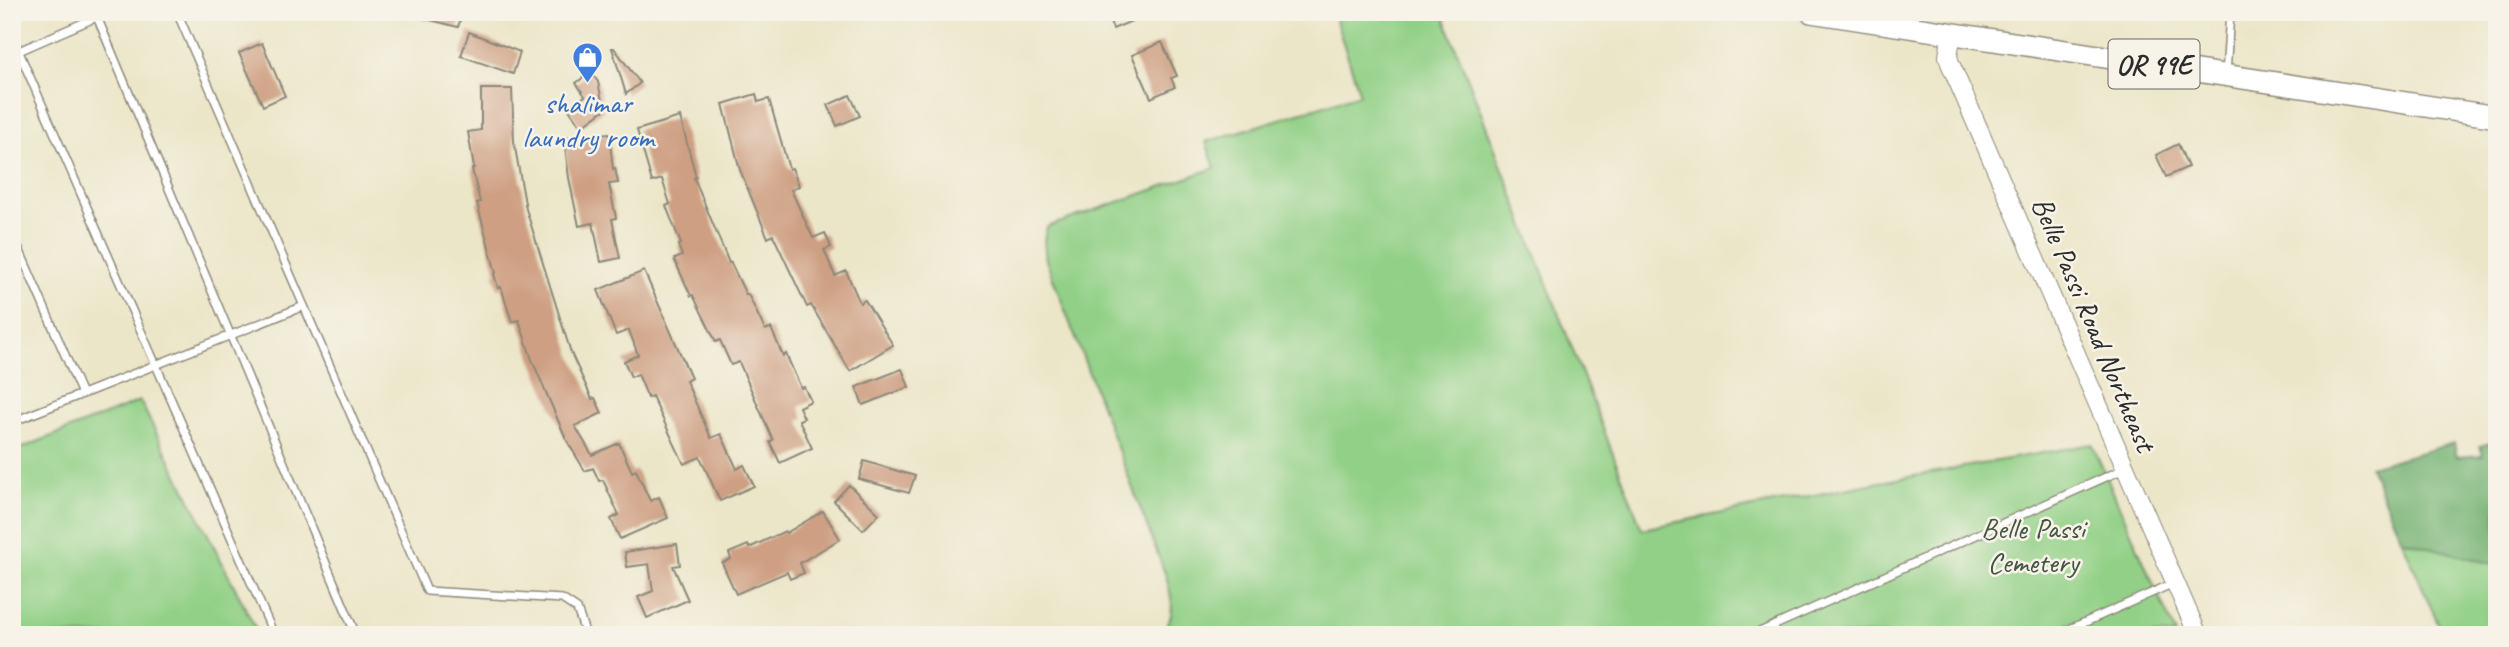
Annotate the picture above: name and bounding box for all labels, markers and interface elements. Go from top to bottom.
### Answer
shop icon: shalimar laundry room [571,40,605,84]
road number: OR 99E [2108,40,2200,88]
place label: shalimar laundry room [522,84,656,156]
street label: Belle Passi Road Northeast [2023,191,2166,460]
park label: Belle Passi Cemetery [1981,509,2088,581]

